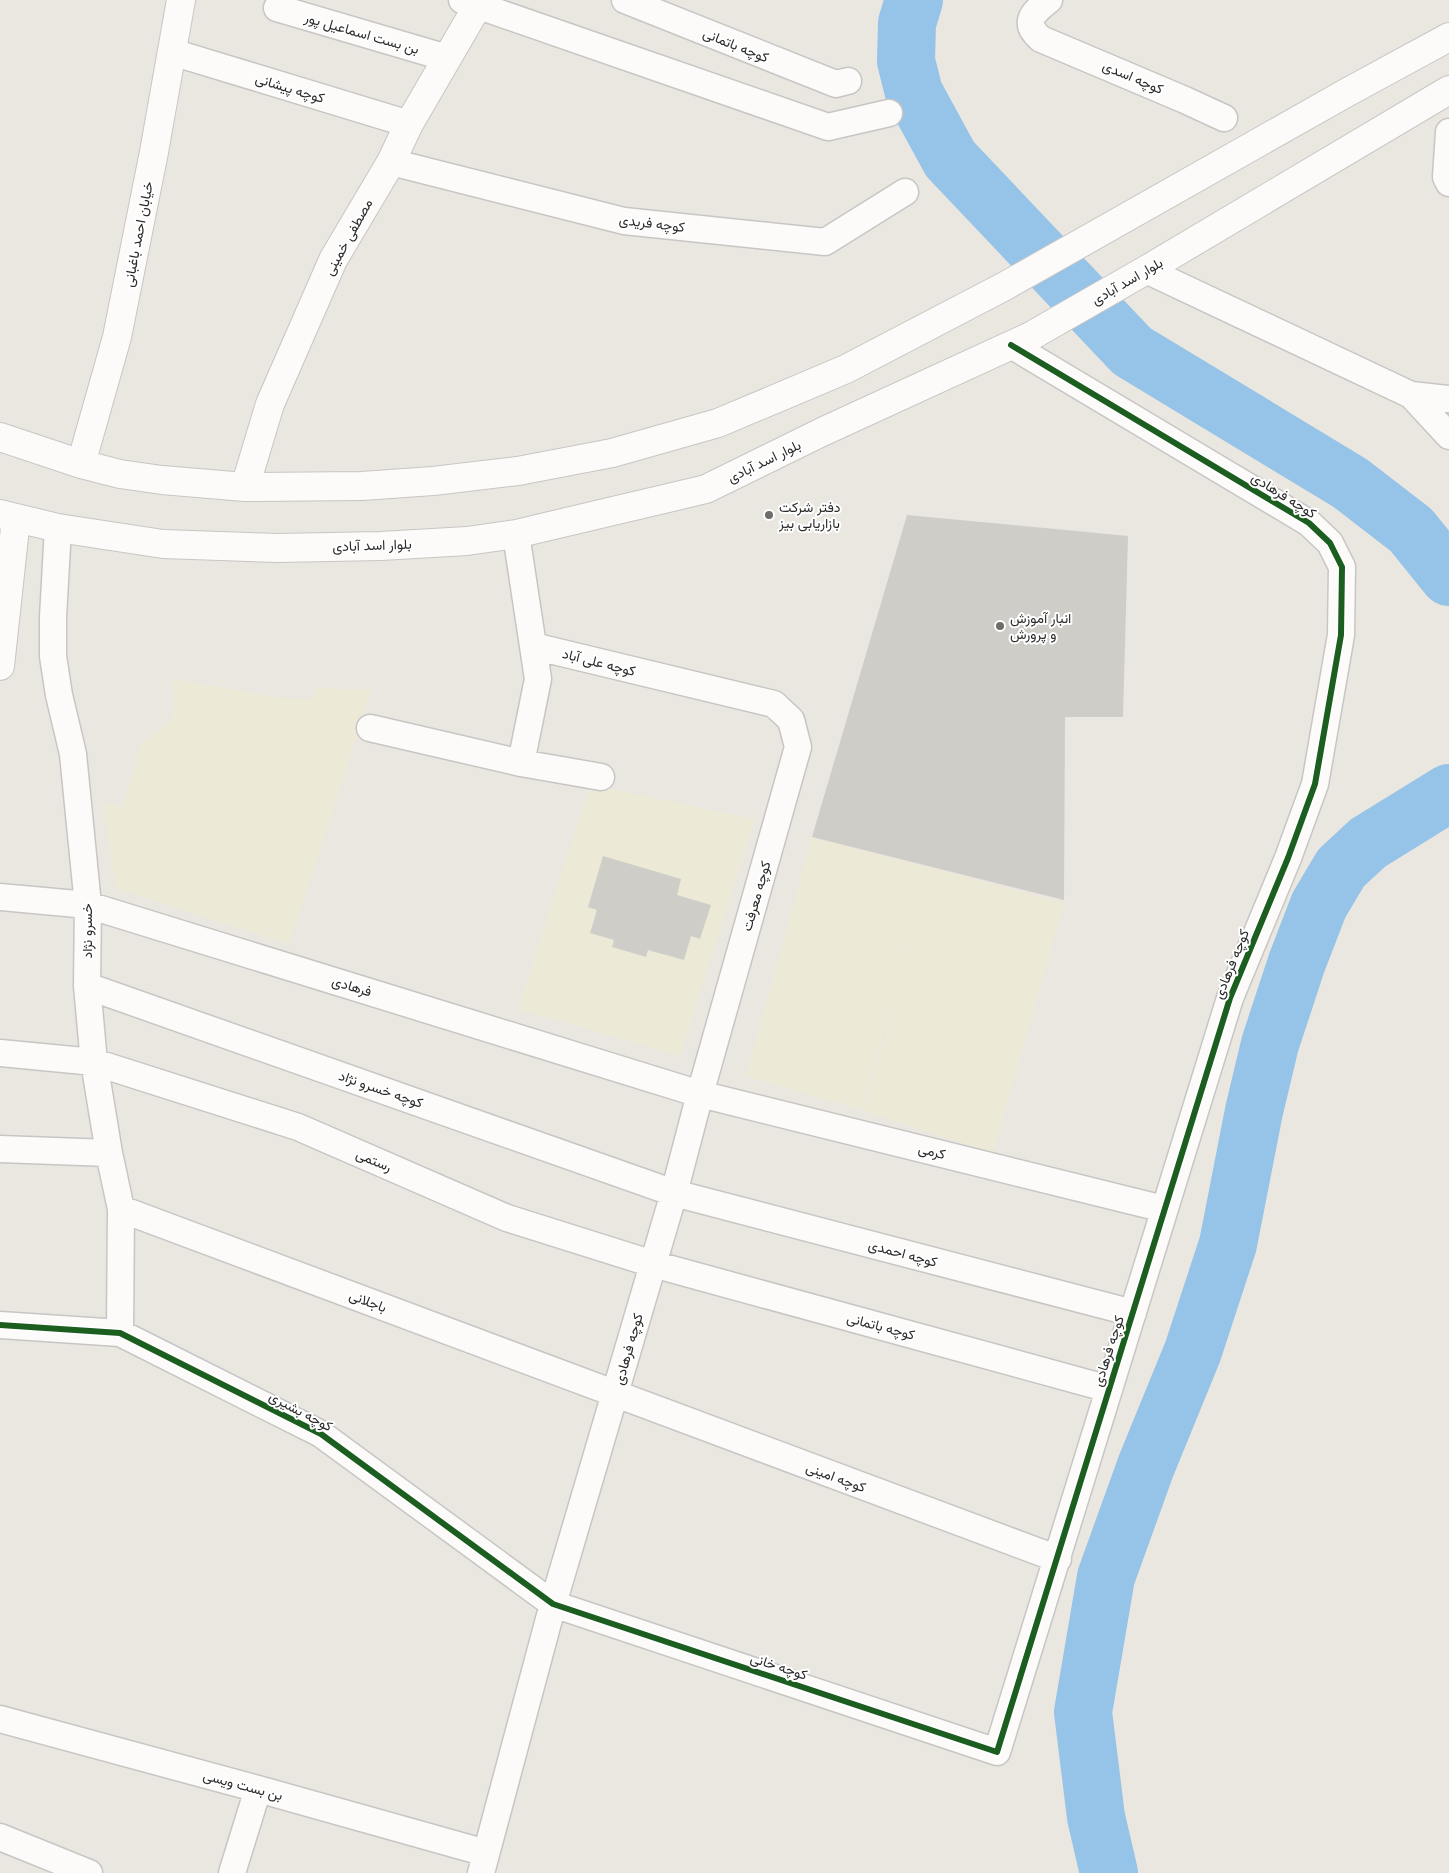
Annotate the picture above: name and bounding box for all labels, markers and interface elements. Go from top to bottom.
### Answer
street label: بن بست اسماعیل پور [301,9,421,59]
street label: کوچه باتمانی [700,25,771,67]
street label: کوچه اسدی [1099,57,1166,99]
street label: کوچه پیشانی [253,70,326,108]
street label: خیابان احمد باغبانی [120,180,157,288]
street label: مصطفی خمینی [320,196,376,279]
street label: کوچه فریدی [618,211,686,237]
street label: بلوار اسد آبادی [1089,254,1166,309]
street label: بلوار اسد آبادی [725,436,804,487]
street label: کوچه فرهادی [1248,469,1319,523]
place label: دفتر شرکت بازاریابی بیز [778,499,841,532]
marker: دفتر شرکت بازاریابی بیز [763,509,775,521]
street label: بلوار اسد آبادی [332,536,412,555]
place label: انبار آموزش و پرورش [1010,610,1071,644]
marker: انبار آموزش و پرورش [994,620,1006,632]
street label: کوچه علی آباد [560,645,637,681]
street label: کوچه معرفت [738,859,776,933]
street label: خسرو نژاد [79,903,96,959]
street label: کوچه فرهادی [1210,927,1254,1002]
street label: فرهادی [330,972,374,1001]
street label: کوچه خسرو نژاد [336,1067,425,1113]
street label: کرمی [917,1140,947,1163]
street label: رستمی [353,1145,394,1176]
street label: کوچه احمدی [866,1236,939,1272]
street label: باجلانی [347,1287,389,1316]
street label: کوچه باتمانی [845,1309,917,1345]
street label: کوچه فرهادی [610,1312,648,1387]
street label: کوچه فرهادی [1089,1314,1129,1389]
street label: کوچه بشیری [266,1388,335,1436]
street label: کوچه امینی [803,1459,868,1497]
street label: کوچه خانی [748,1649,809,1685]
street label: بن بست ویسی [201,1767,285,1804]

